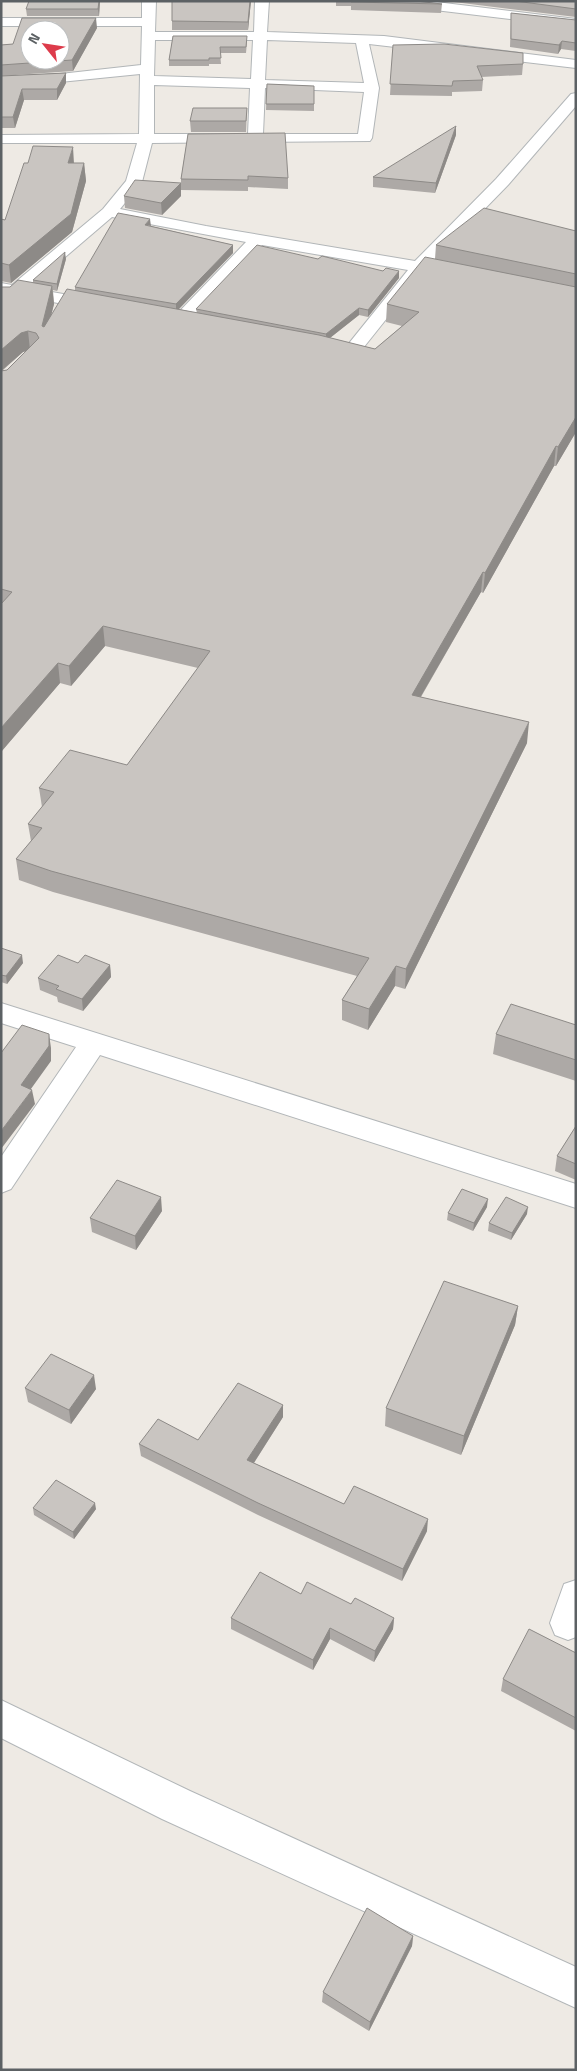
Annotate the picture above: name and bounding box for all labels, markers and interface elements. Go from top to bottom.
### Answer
north arrow [20,20,70,70]
text: N [22,29,45,48]

